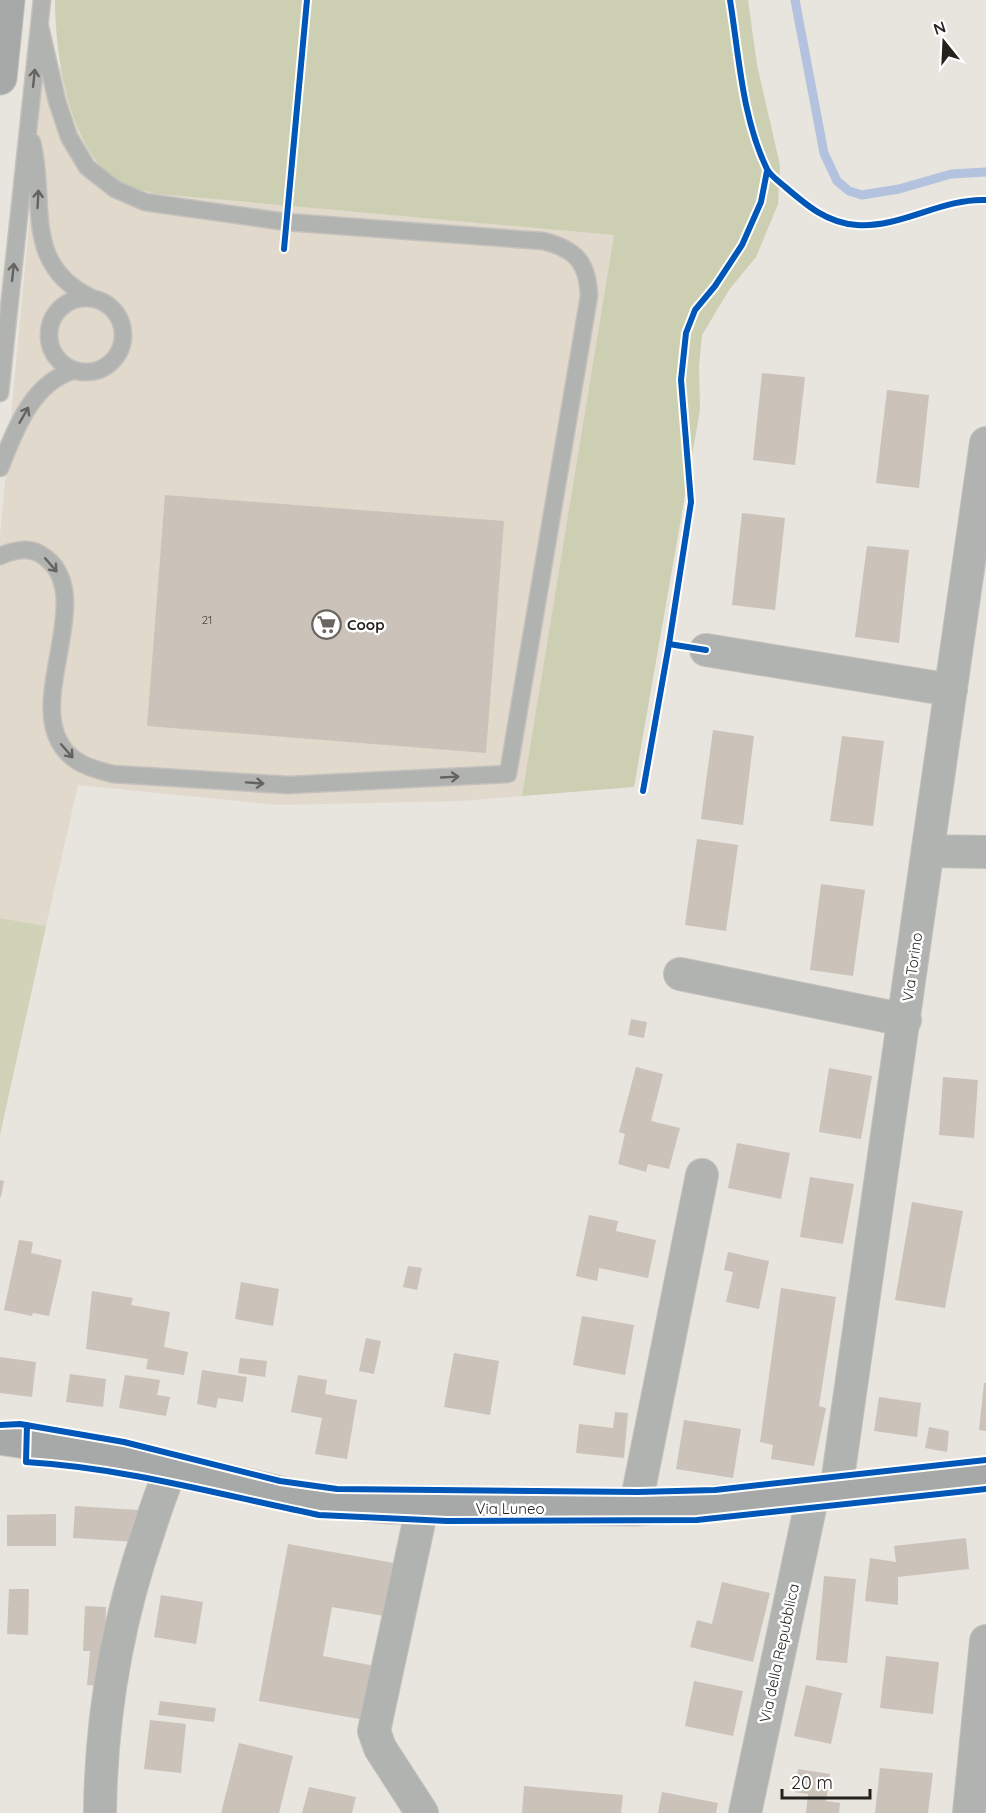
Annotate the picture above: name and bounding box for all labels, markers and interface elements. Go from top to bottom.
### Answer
north arrow [914,12,974,72]
text: N [931,16,948,39]
one-way arrow [29,69,40,89]
one-way arrow [33,190,44,210]
one-way arrow [8,263,19,283]
one-way arrow [18,407,30,424]
one-way arrow [44,557,58,572]
supermarket icon: Coop [310,608,342,640]
house number: 21 [201,612,213,627]
place label: Coop [347,615,385,634]
one-way arrow [60,743,74,758]
one-way arrow [439,772,459,783]
one-way arrow [244,777,264,788]
street label: Via Torino [898,931,926,1003]
street label: Via Luneo [475,1499,545,1518]
street label: Via della Repubblica [755,1582,803,1724]
scale bar [782,1762,870,1800]
text: 20 m [791,1771,833,1794]

